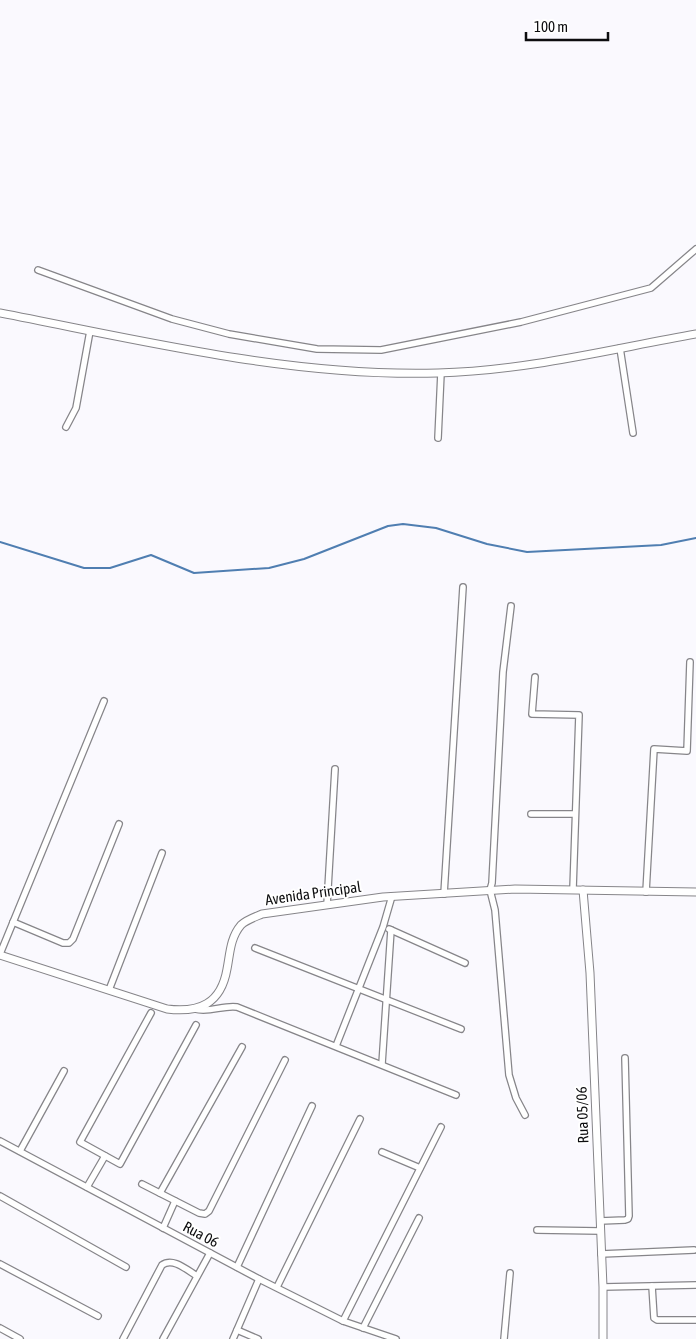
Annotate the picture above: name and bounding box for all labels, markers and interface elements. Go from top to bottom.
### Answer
scale bar [526,10,608,42]
text: 100 m [534,18,568,35]
street label: Avenida Principal [264,878,362,908]
street label: Rua 05/06 [573,1086,591,1144]
street label: Rua 06 [180,1218,222,1250]

